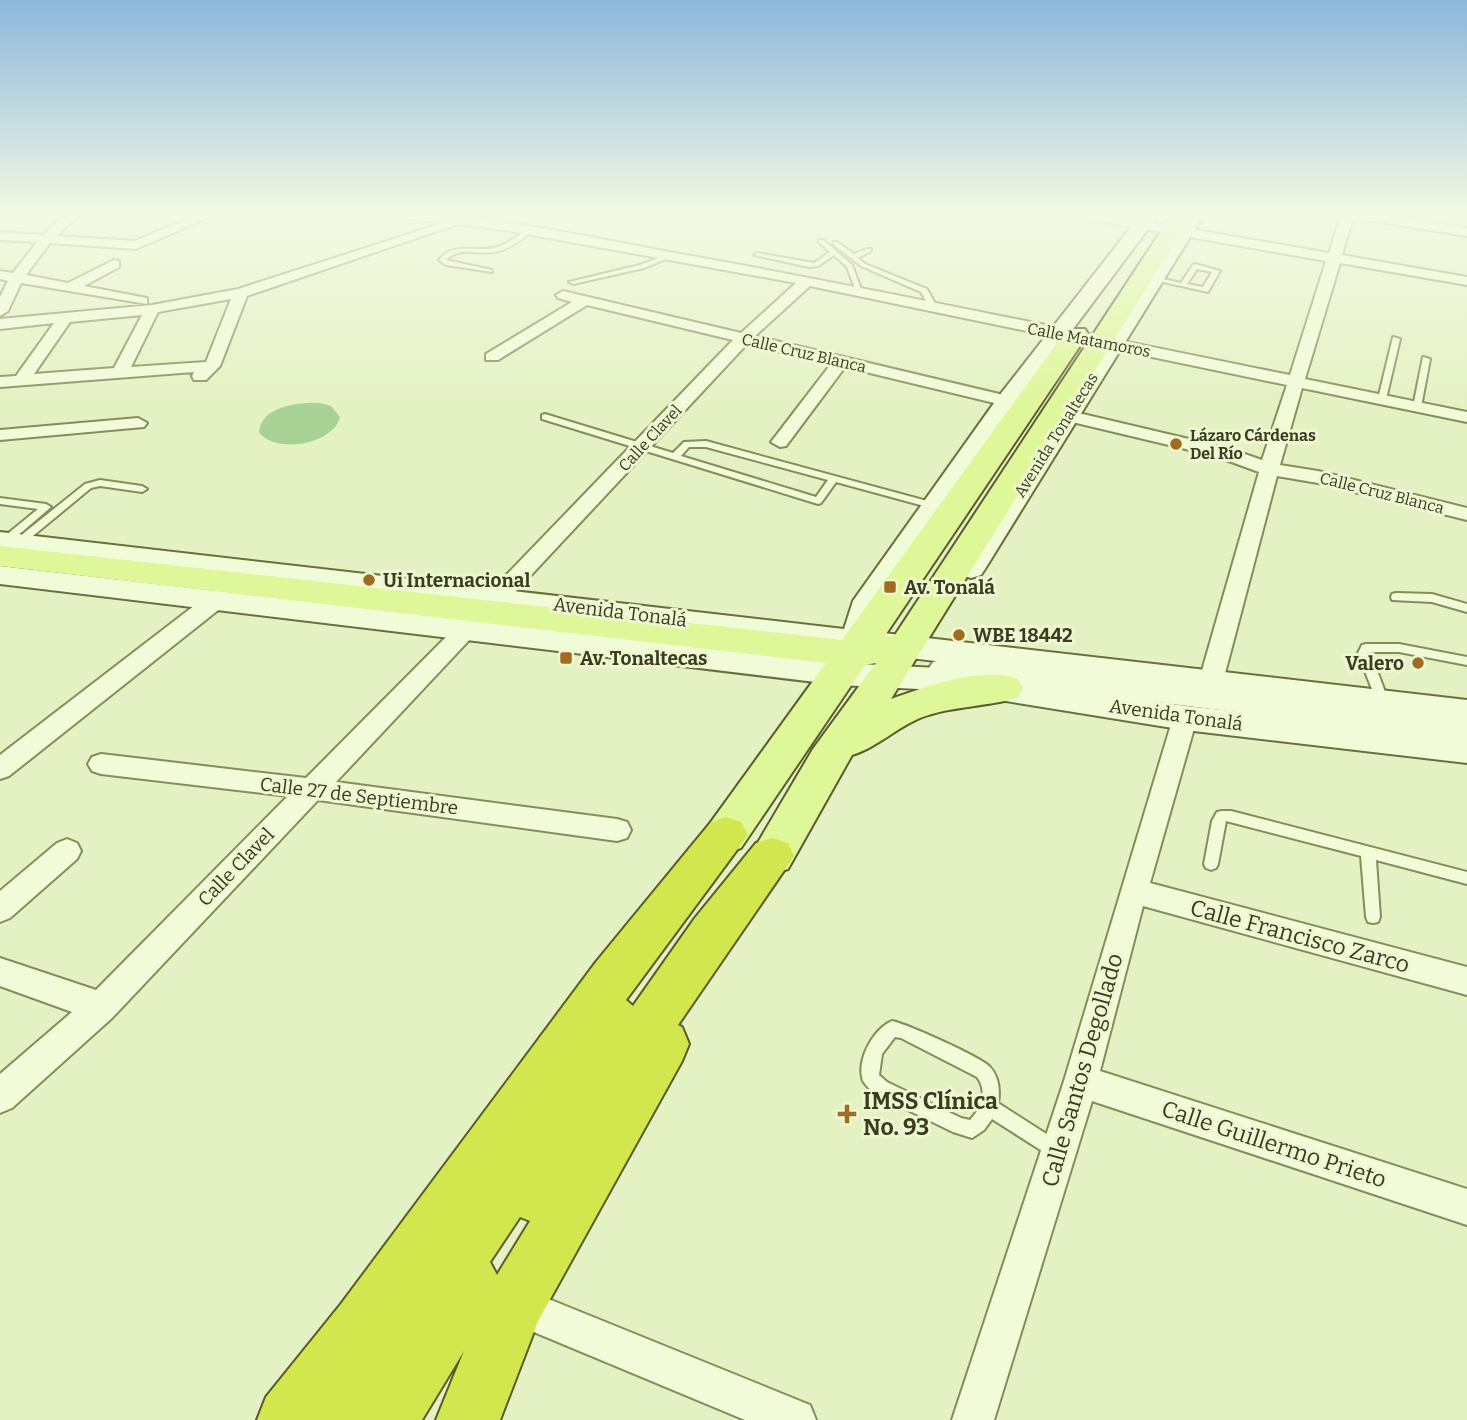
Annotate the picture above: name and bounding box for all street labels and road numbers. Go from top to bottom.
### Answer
street label: Calle Matamoros [1026,319,1152,361]
street label: Calle Cruz Blanca [740,329,868,377]
street label: Avenida Tonaltecas [1010,369,1102,501]
street label: Calle Clavel [614,401,686,475]
street label: Calle Cruz Blanca [1318,468,1446,518]
street label: Avenida Tonalá [552,592,689,632]
street label: Avenida Tonalá [1108,694,1245,736]
street label: Calle 27 de Septiembre [259,772,459,820]
street label: Calle Clavel [193,823,279,911]
street label: Calle Francisco Zarco [1187,893,1413,979]
street label: Calle Santos Degollado [1035,950,1129,1190]
street label: Calle Guillermo Prieto [1158,1094,1390,1194]

